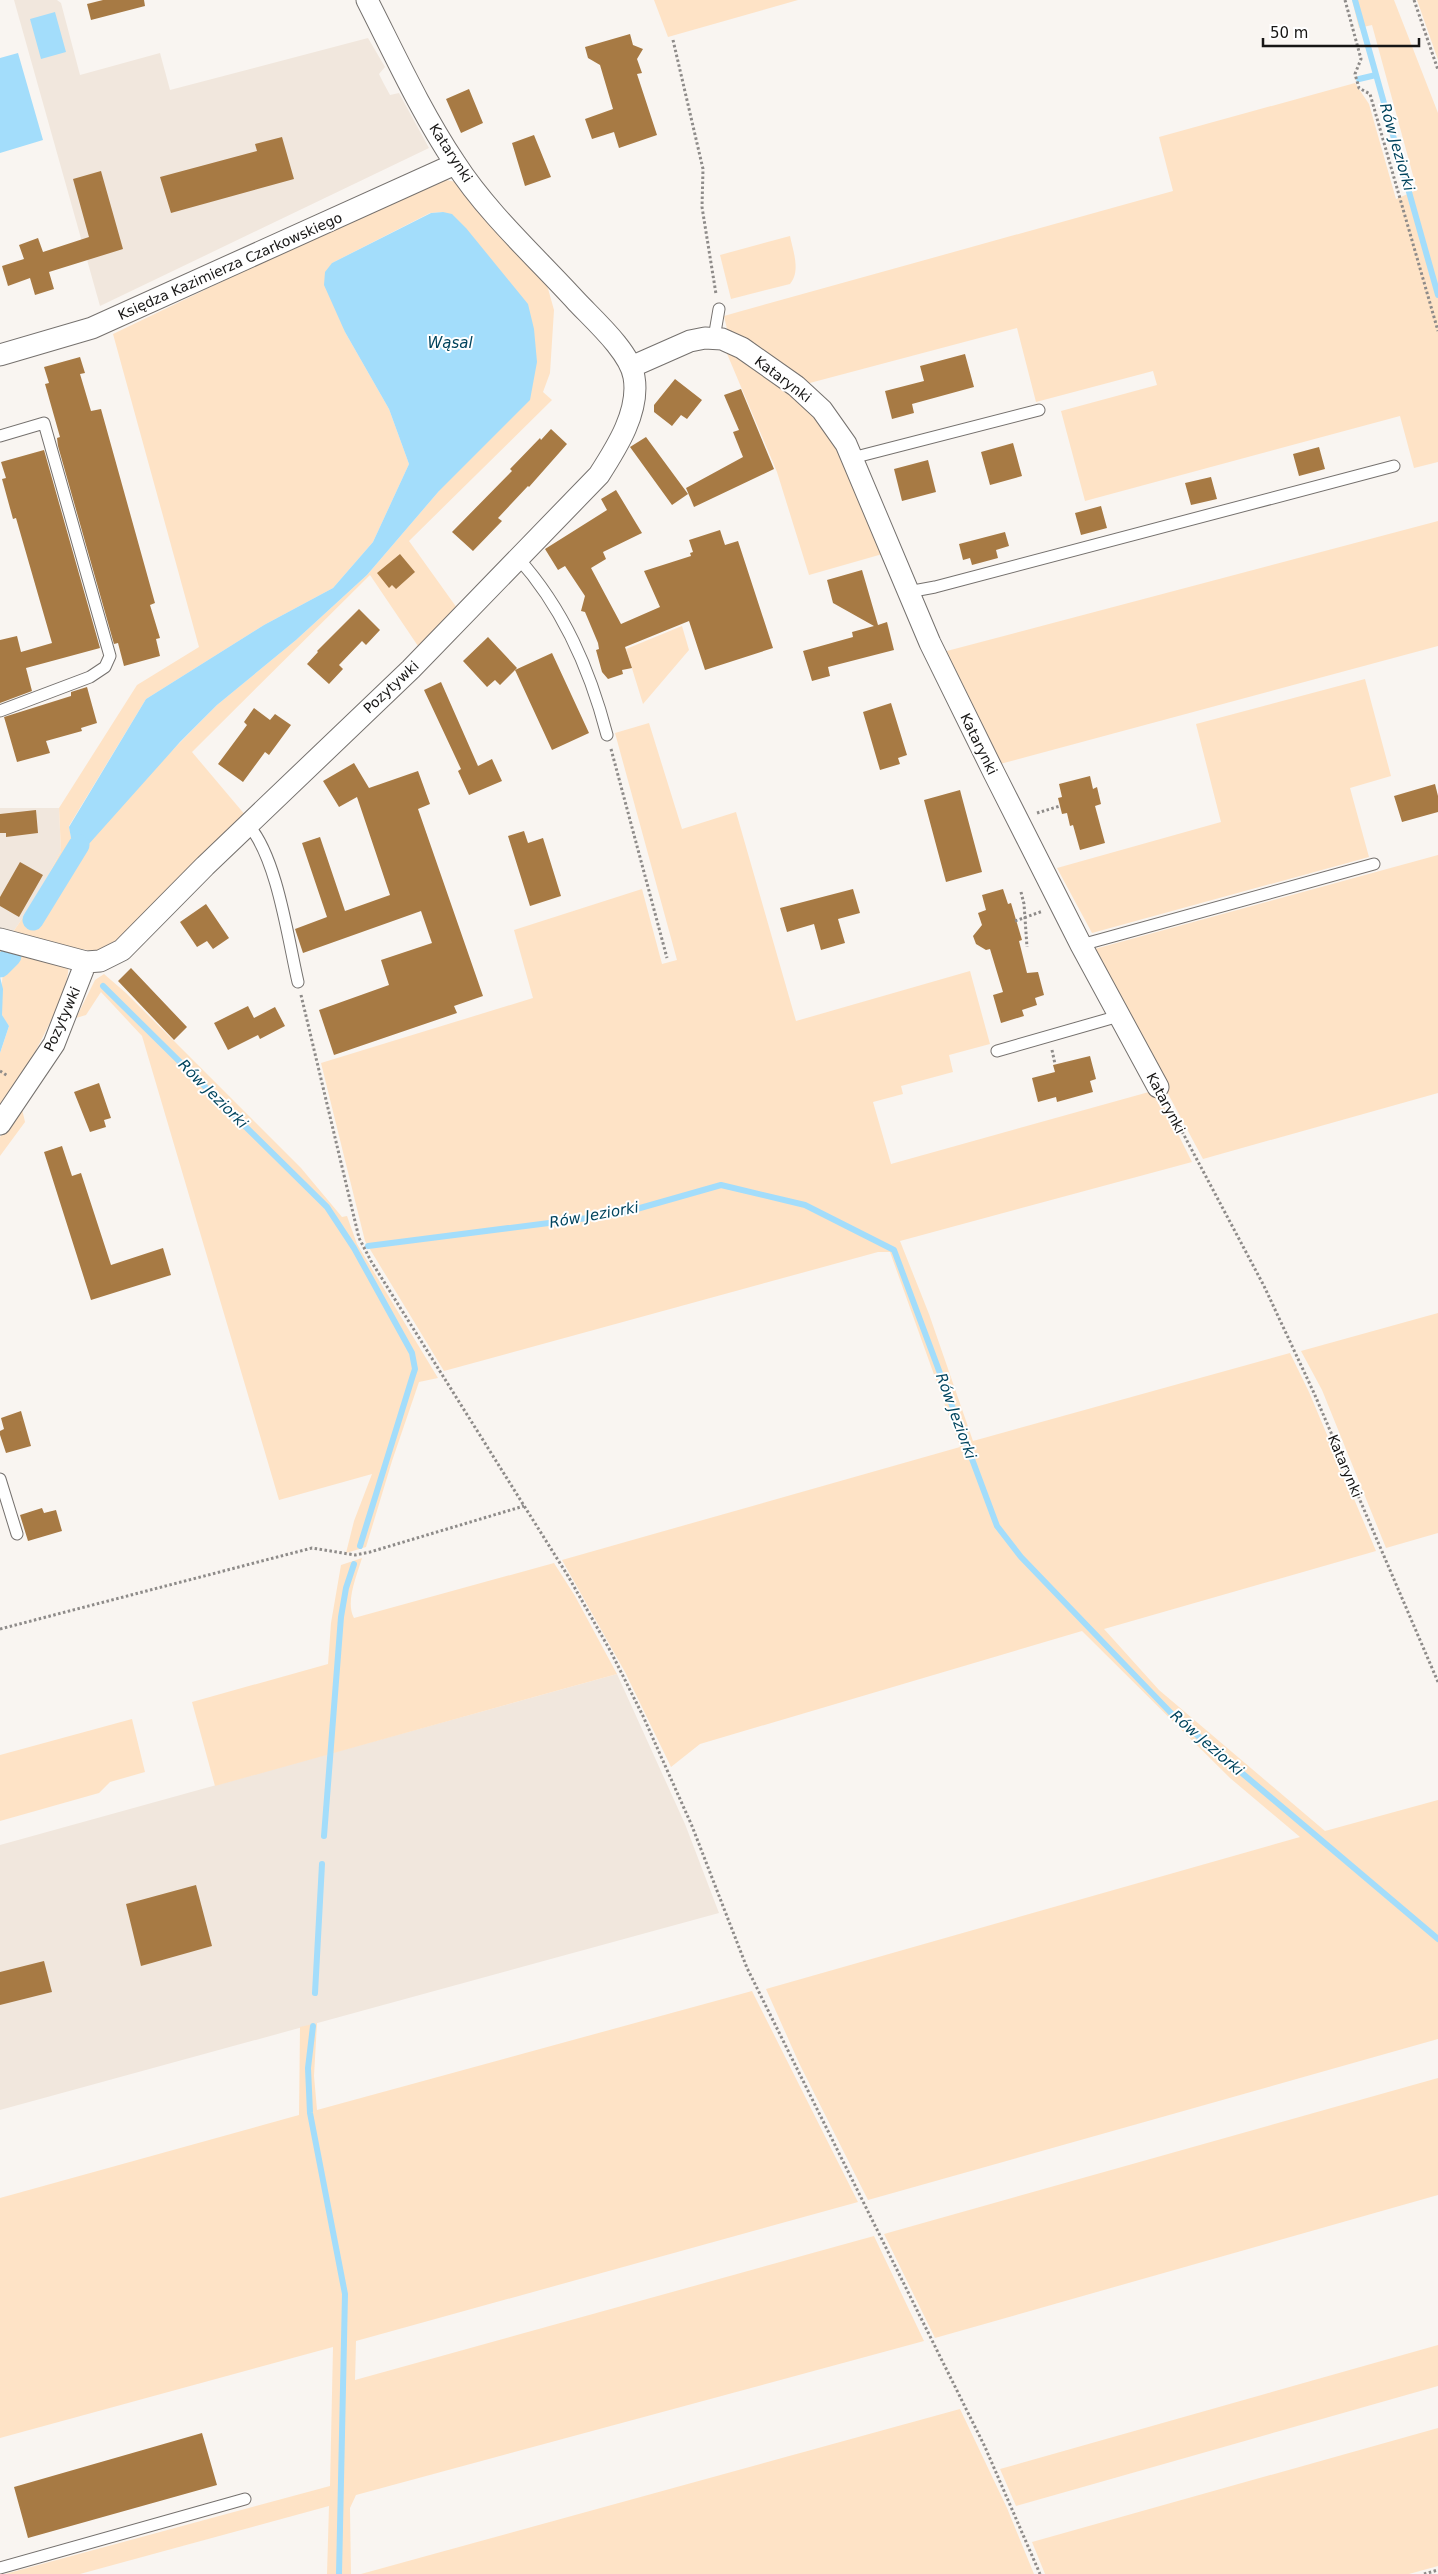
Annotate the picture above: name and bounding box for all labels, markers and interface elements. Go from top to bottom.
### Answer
scale bar [1263,15,1419,47]
text: 50 m [1270,24,1308,42]
water label: Rów Jeziorki [1376,101,1418,194]
street label: Katarynki [426,121,476,185]
street label: Księdza Kazimierza Czarkowskiego [115,209,345,323]
water label: Wąsal [427,334,473,352]
street label: Katarynki [752,353,814,405]
street label: Pozytywki [360,657,422,717]
street label: Katarynki [957,711,1001,777]
street label: Pozytywki [41,984,83,1054]
water label: Rów Jeziorki [175,1056,252,1133]
street label: Katarynki [1143,1070,1189,1136]
water label: Rów Jeziorki [548,1198,641,1232]
water label: Rów Jeziorki [932,1370,980,1462]
street label: Katarynki [1325,1432,1365,1500]
water label: Rów Jeziorki [1167,1707,1248,1780]

